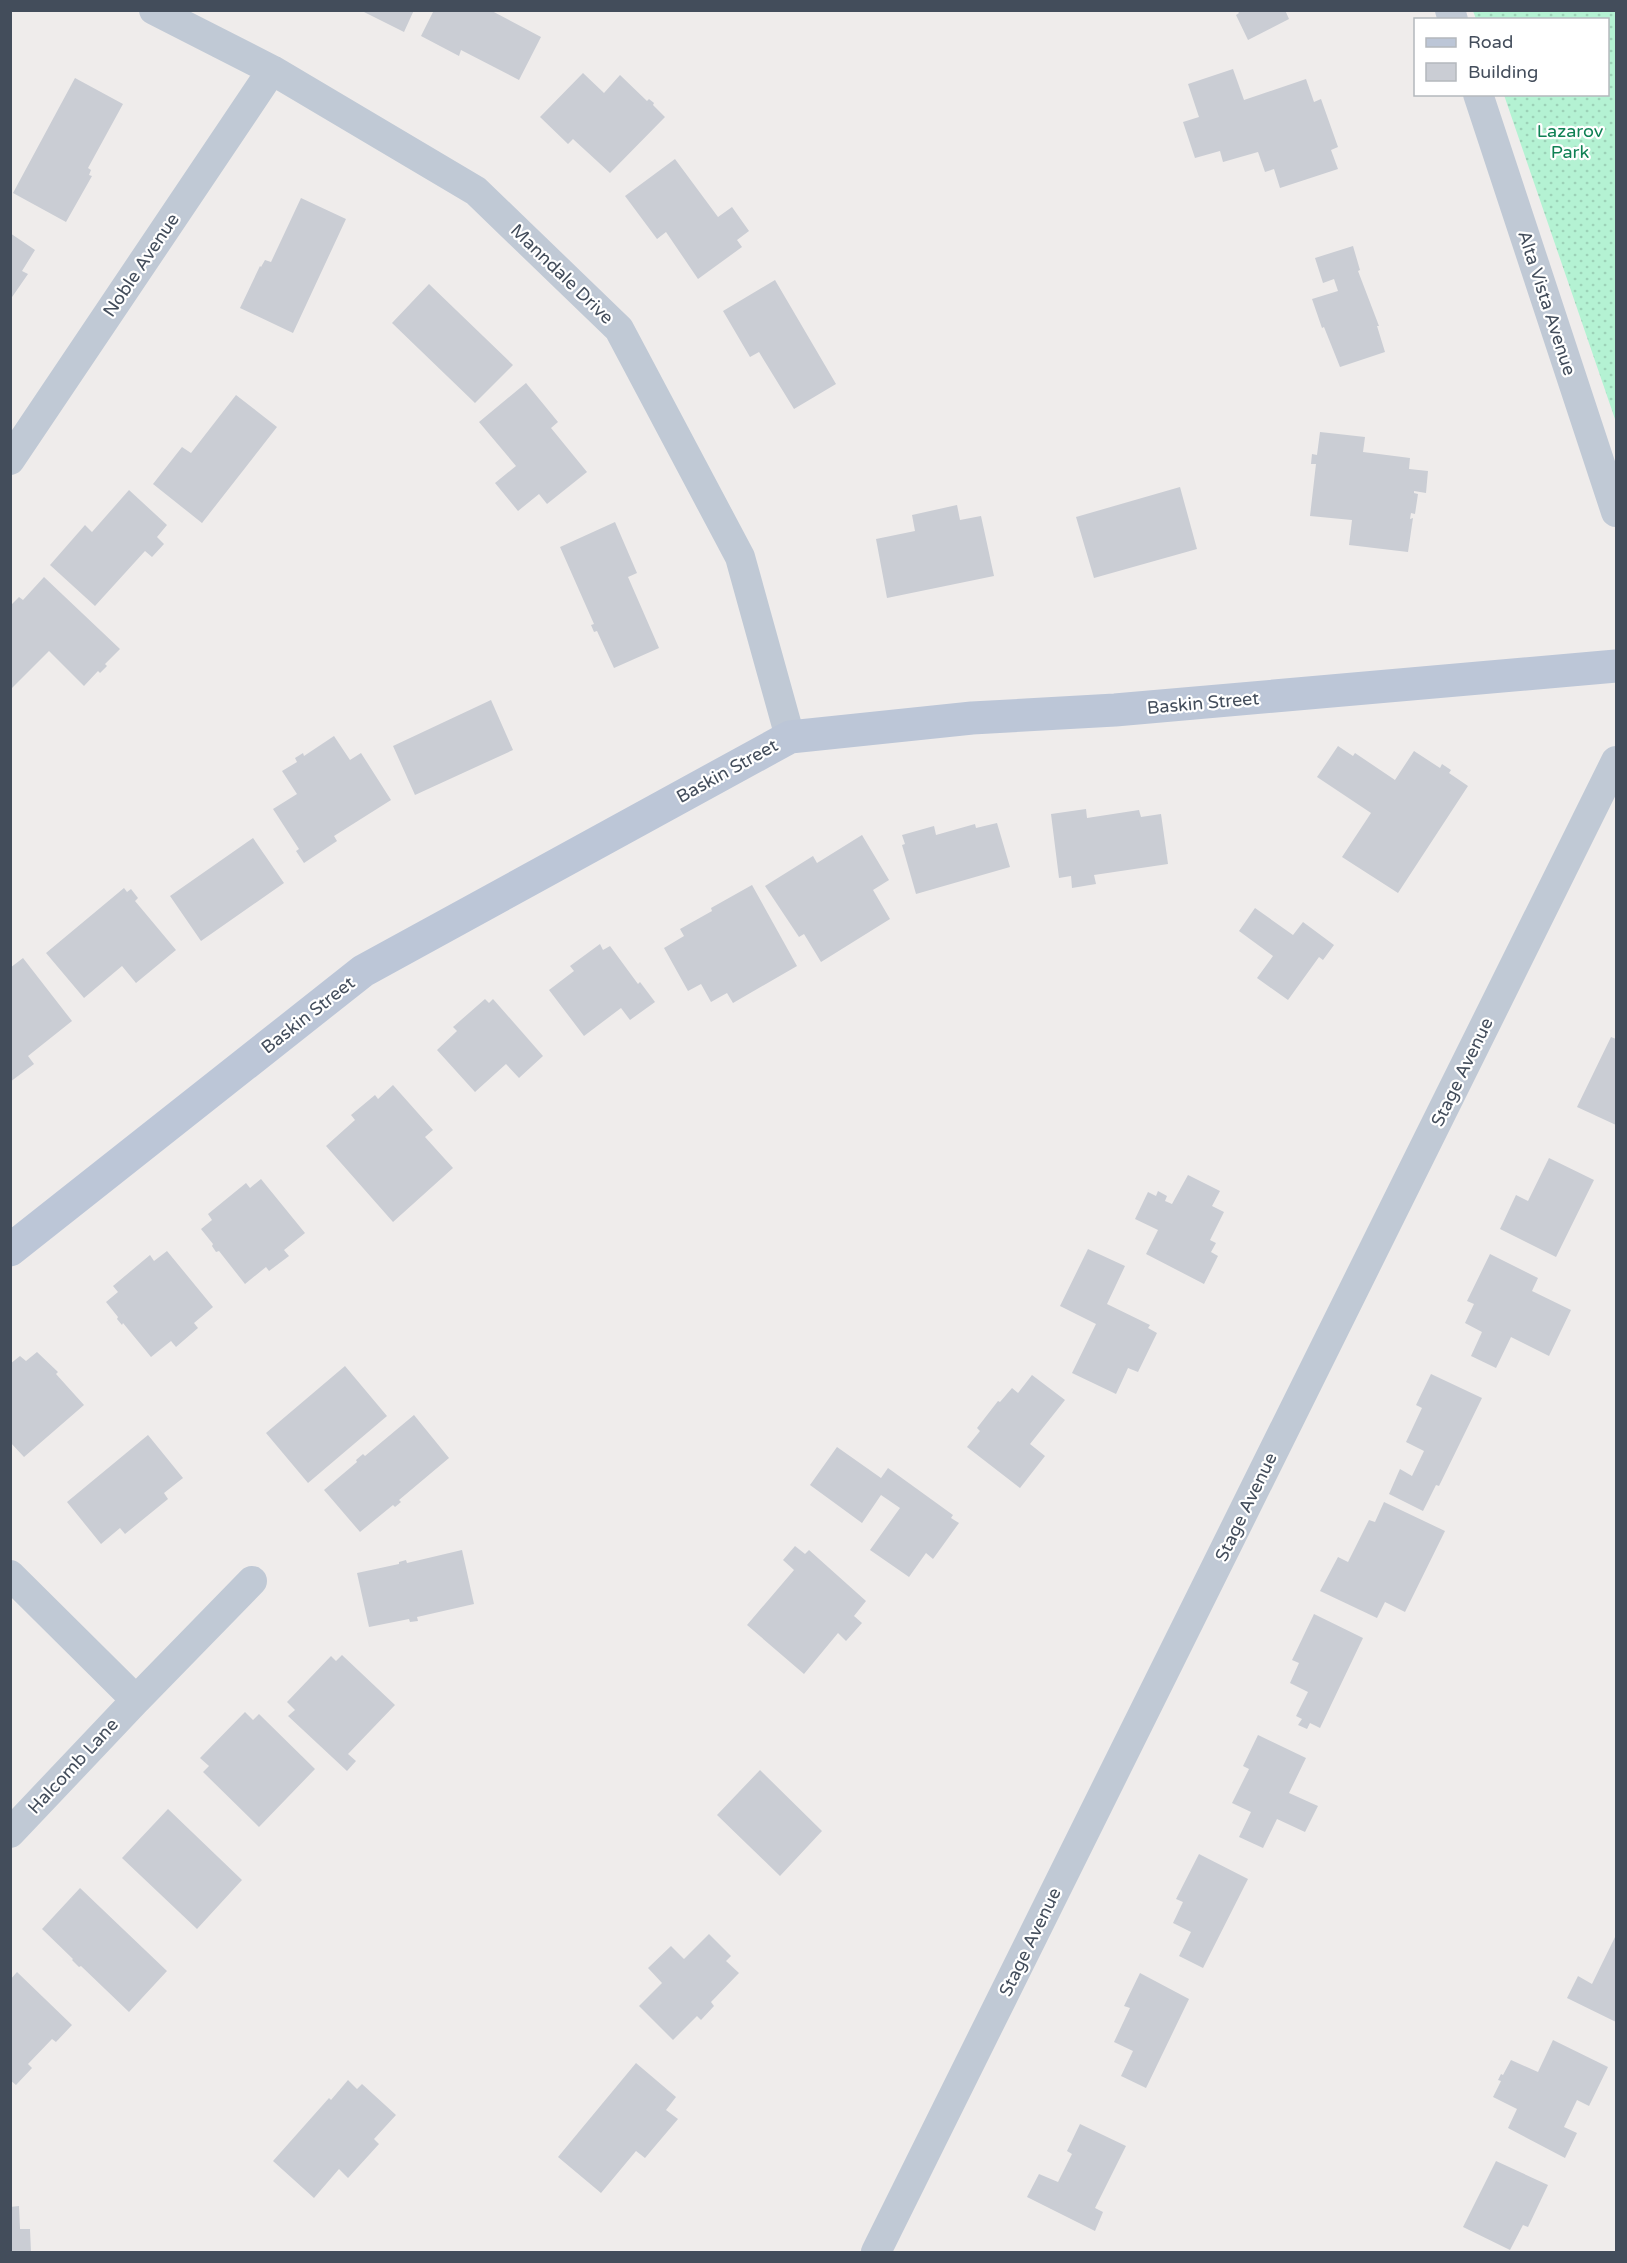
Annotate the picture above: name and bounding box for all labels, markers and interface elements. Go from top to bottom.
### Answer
legend [1414,18,1609,96]
text: Road [1468,31,1513,53]
text: Building [1468,61,1538,83]
park label: Lazarov Park [1537,120,1604,163]
street label: Noble Avenue [98,209,184,321]
street label: Manndale Drive [506,219,618,329]
street label: Alta Vista Avenue [1513,228,1581,378]
street label: Baskin Street [1146,687,1260,719]
street label: Baskin Street [672,734,782,808]
street label: Baskin Street [257,972,359,1058]
street label: Stage Avenue [1426,1014,1498,1130]
street label: Stage Avenue [1210,1449,1282,1565]
street label: Halcomb Lane [23,1714,123,1818]
street label: Stage Avenue [994,1884,1066,2000]

